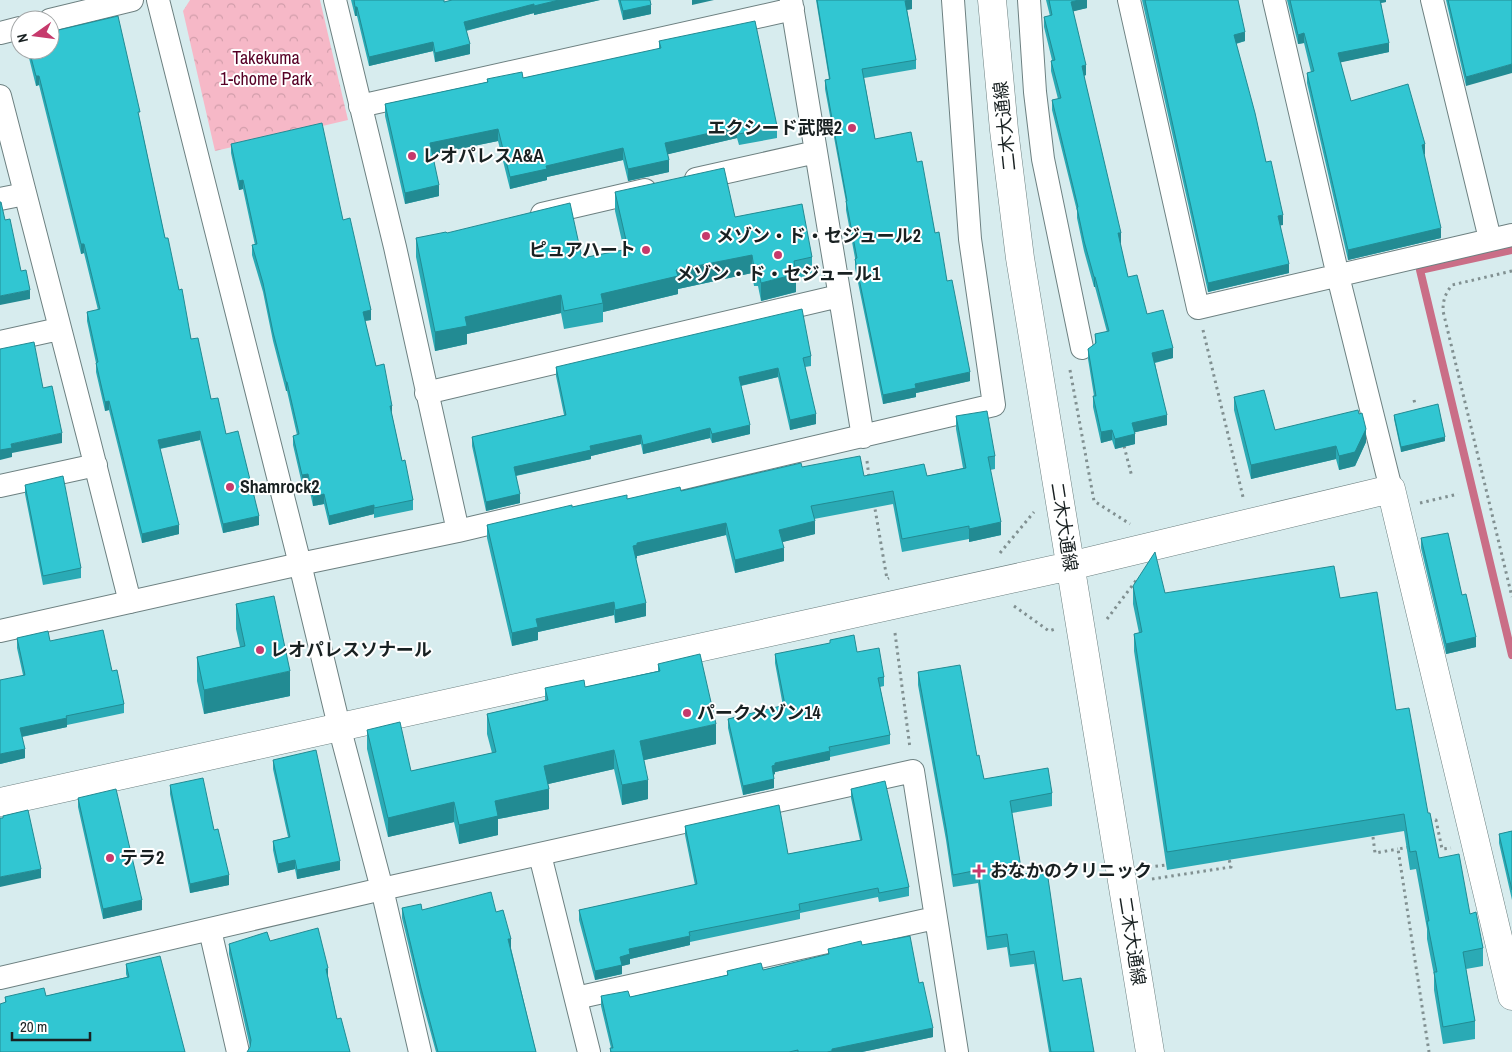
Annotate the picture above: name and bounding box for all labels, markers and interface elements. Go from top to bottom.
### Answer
north arrow [10,10,60,60]
text: N [13,32,32,44]
park label: Takekuma 1-chome Park [220,45,313,91]
street label: 二木大通線 [987,80,1022,172]
place label: エクシード武隈2 [708,115,842,140]
marker: エクシード武隈2 [846,122,858,134]
place label: レオパレスA&A [422,143,544,168]
marker: レオパレスA&A [406,150,418,162]
place label: メゾン・ド・セジュール2 [716,223,921,248]
marker: メゾン・ド・セジュール2 [700,230,712,242]
place label: ピュアハート [529,237,636,262]
marker: ピュアハート [640,244,652,256]
marker: メゾン・ド・セジュール1 [772,249,784,261]
place label: メゾン・ド・セジュール1 [676,261,881,286]
place label: Shamrock2 [240,474,320,499]
marker: Shamrock2 [224,481,236,493]
street label: 二木大通線 [1045,481,1084,573]
place label: レオパレスソナール [270,637,432,662]
marker: レオパレスソナール [254,644,266,656]
place label: パークメゾン14 [697,700,821,725]
marker: パークメゾン14 [681,707,693,719]
place label: テラ2 [120,845,164,870]
marker: テラ2 [104,852,116,864]
place label: おなかのクリニック [990,858,1152,883]
marker: おなかのクリニック [972,864,986,878]
street label: 二木大通線 [1113,895,1152,987]
scale bar [12,1010,90,1042]
text: 20 m [20,1016,47,1037]

